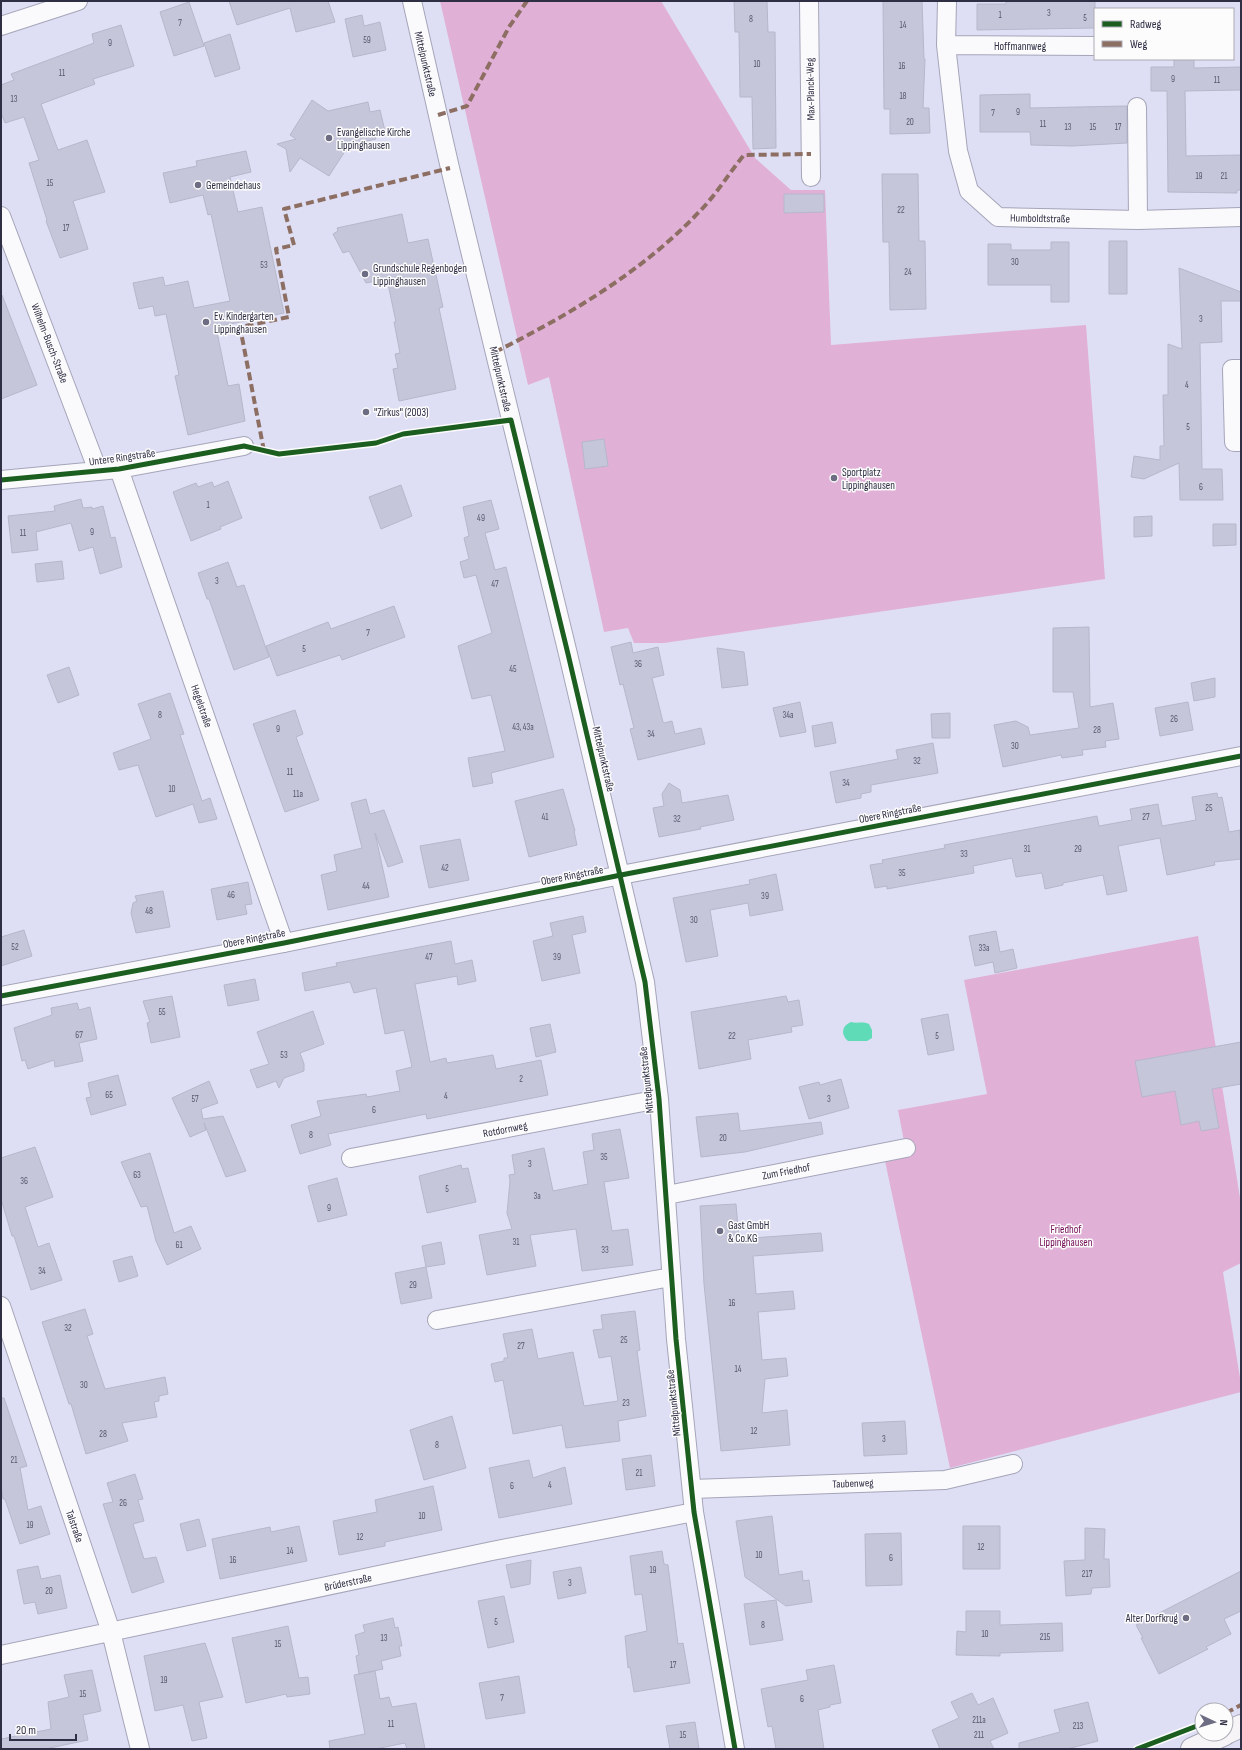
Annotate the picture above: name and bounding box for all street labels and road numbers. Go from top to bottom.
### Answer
street label: Mittelpunktstraße [412,30,439,98]
street label: Hoffmannweg [994,40,1047,53]
street label: Max-Planck-Weg [803,57,818,120]
street label: Humboldtstraße [1010,211,1070,226]
street label: Wilhelm-Busch-Straße [28,301,71,385]
street label: Mittelpunktstraße [487,345,514,413]
street label: Untere Ringstraße [88,446,156,469]
street label: Hegelstraße [188,683,215,729]
street label: Mittelpunktstraße [590,725,617,793]
street label: Obere Ringstraße [858,801,922,826]
street label: Obere Ringstraße [540,863,604,888]
street label: Obere Ringstraße [222,926,286,951]
street label: Mittelpunktstraße [637,1046,656,1114]
street label: Rotdornweg [482,1119,529,1140]
street label: Zum Friedhof [761,1160,812,1183]
street label: Mittelpunktstraße [664,1369,683,1437]
street label: Taubenweg [832,1476,874,1491]
street label: Talstraße [63,1508,86,1544]
street label: Brüderstraße [323,1571,373,1594]

